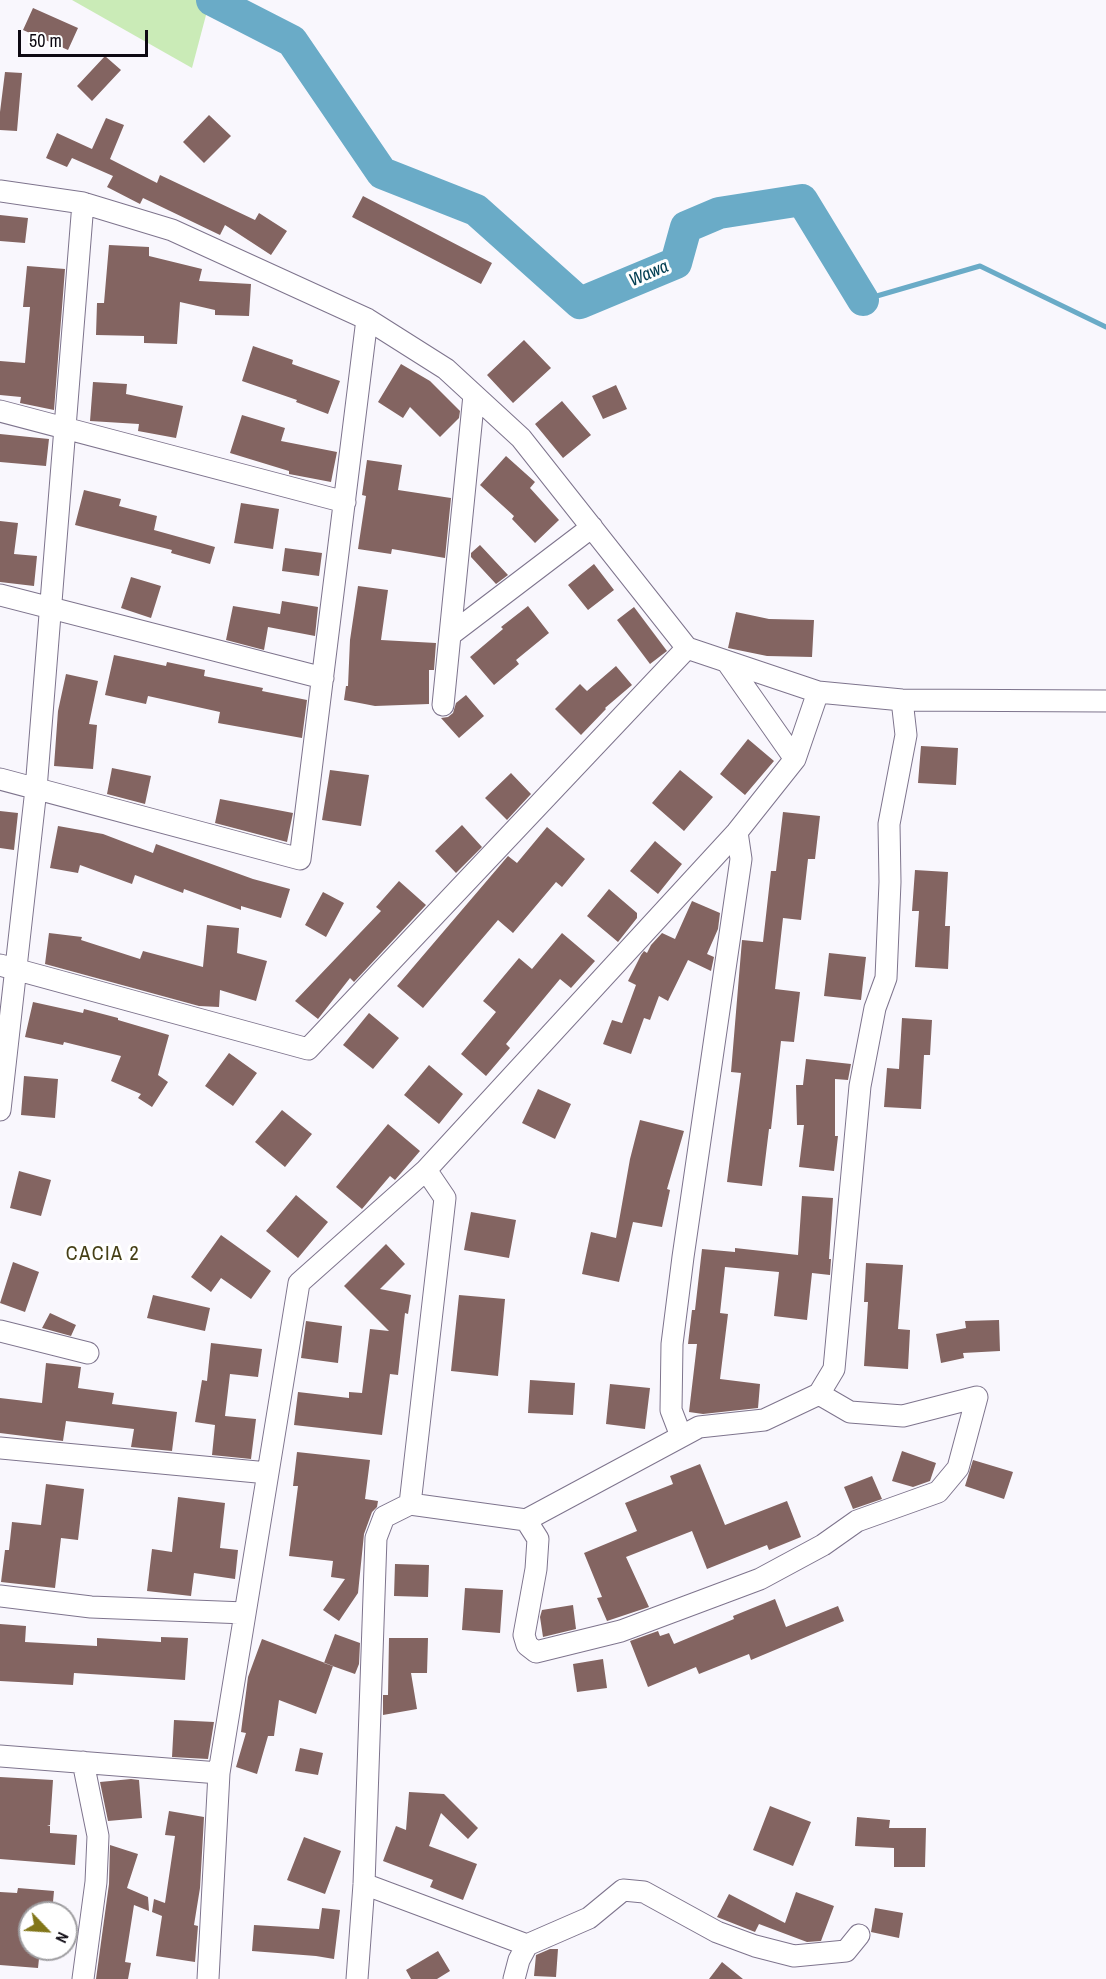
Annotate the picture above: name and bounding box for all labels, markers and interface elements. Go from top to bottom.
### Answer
scale bar [21,18,152,56]
text: 50 m [29,28,62,53]
water label: Wawa [626,256,672,292]
district label: CACIA 2 [66,1243,140,1267]
north arrow [18,1901,78,1961]
text: N [51,1929,74,1947]

